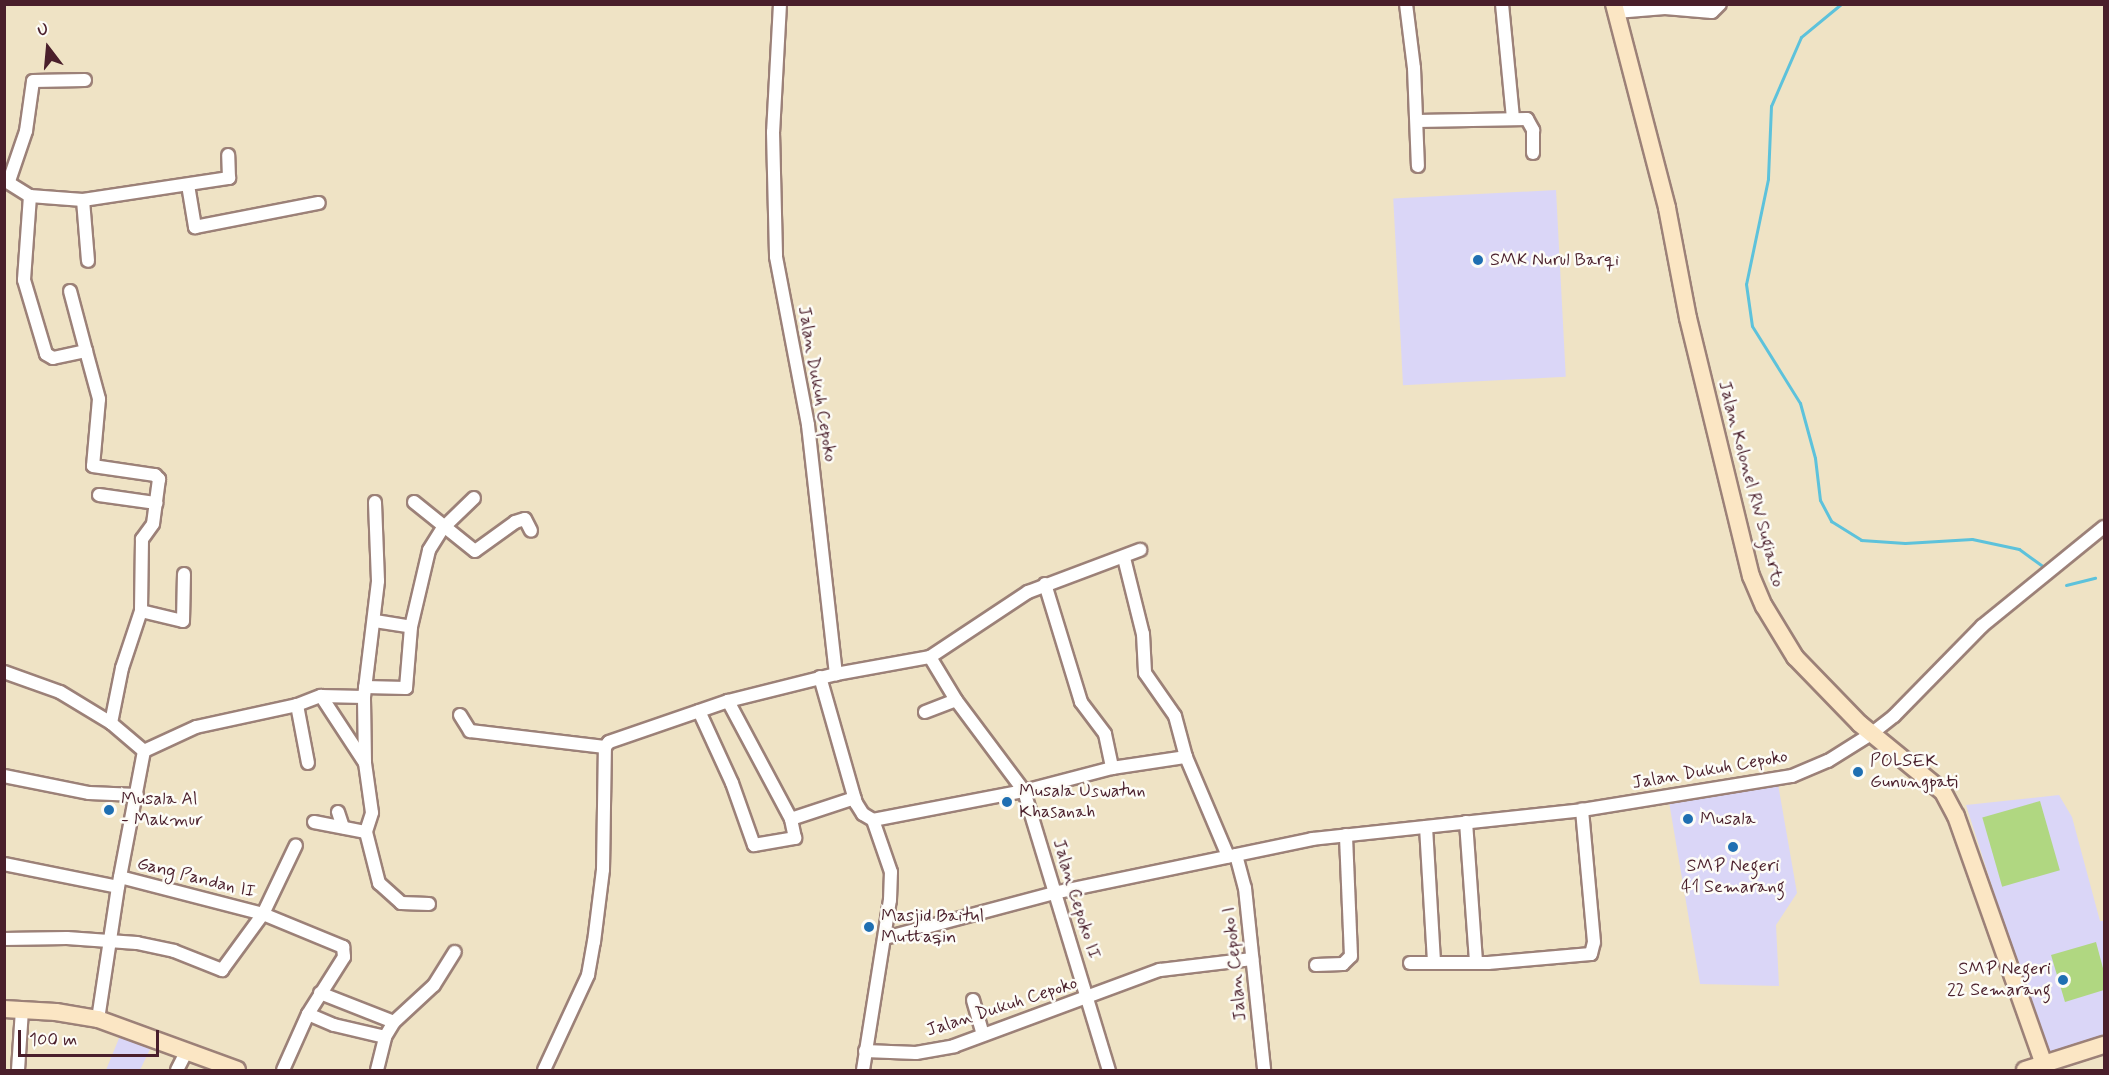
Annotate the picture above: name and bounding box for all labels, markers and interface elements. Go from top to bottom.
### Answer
north arrow [18,18,78,78]
text: U [35,19,51,42]
place label: SMK Nurul Barqi [1490,249,1618,271]
marker: SMK Nurul Barqi [1471,253,1485,267]
street label: Jalan Dukuh Cepoko [793,306,841,462]
street label: Jalan Kolonel RW Sugiarto [1713,378,1789,590]
street label: Jalan Dukuh Cepoko [1632,746,1788,794]
place label: POLSEK Gunungpati [1870,751,1958,794]
marker: POLSEK Gunungpati [1851,765,1865,779]
place label: Musala Uswatun Khasanah [1019,781,1146,824]
place label: Musala Al - Makmur [121,789,203,832]
marker: Musala Uswatun Khasanah [1000,795,1014,809]
marker: Musala Al - Makmur [102,803,116,817]
place label: Musala [1700,808,1755,830]
marker: Musala [1681,812,1695,826]
street label: Jalan Cepoko II [1047,834,1105,964]
marker: SMP Negeri 41 Semarang [1726,840,1740,854]
street label: Gang Pandan II [132,852,260,904]
place label: SMP Negeri 41 Semarang [1681,856,1785,898]
street label: Jalan Cepoko I [1218,904,1252,1024]
place label: Masjid Baitul Muttaqin [881,906,983,948]
marker: Masjid Baitul Muttaqin [862,920,876,934]
place label: SMP Negeri 22 Semarang [1947,959,2051,1002]
street label: Jalan Dukuh Cepoko [925,973,1079,1041]
marker: SMP Negeri 22 Semarang [2056,973,2070,987]
scale bar [21,1018,162,1056]
text: 100 m [29,1028,77,1052]

